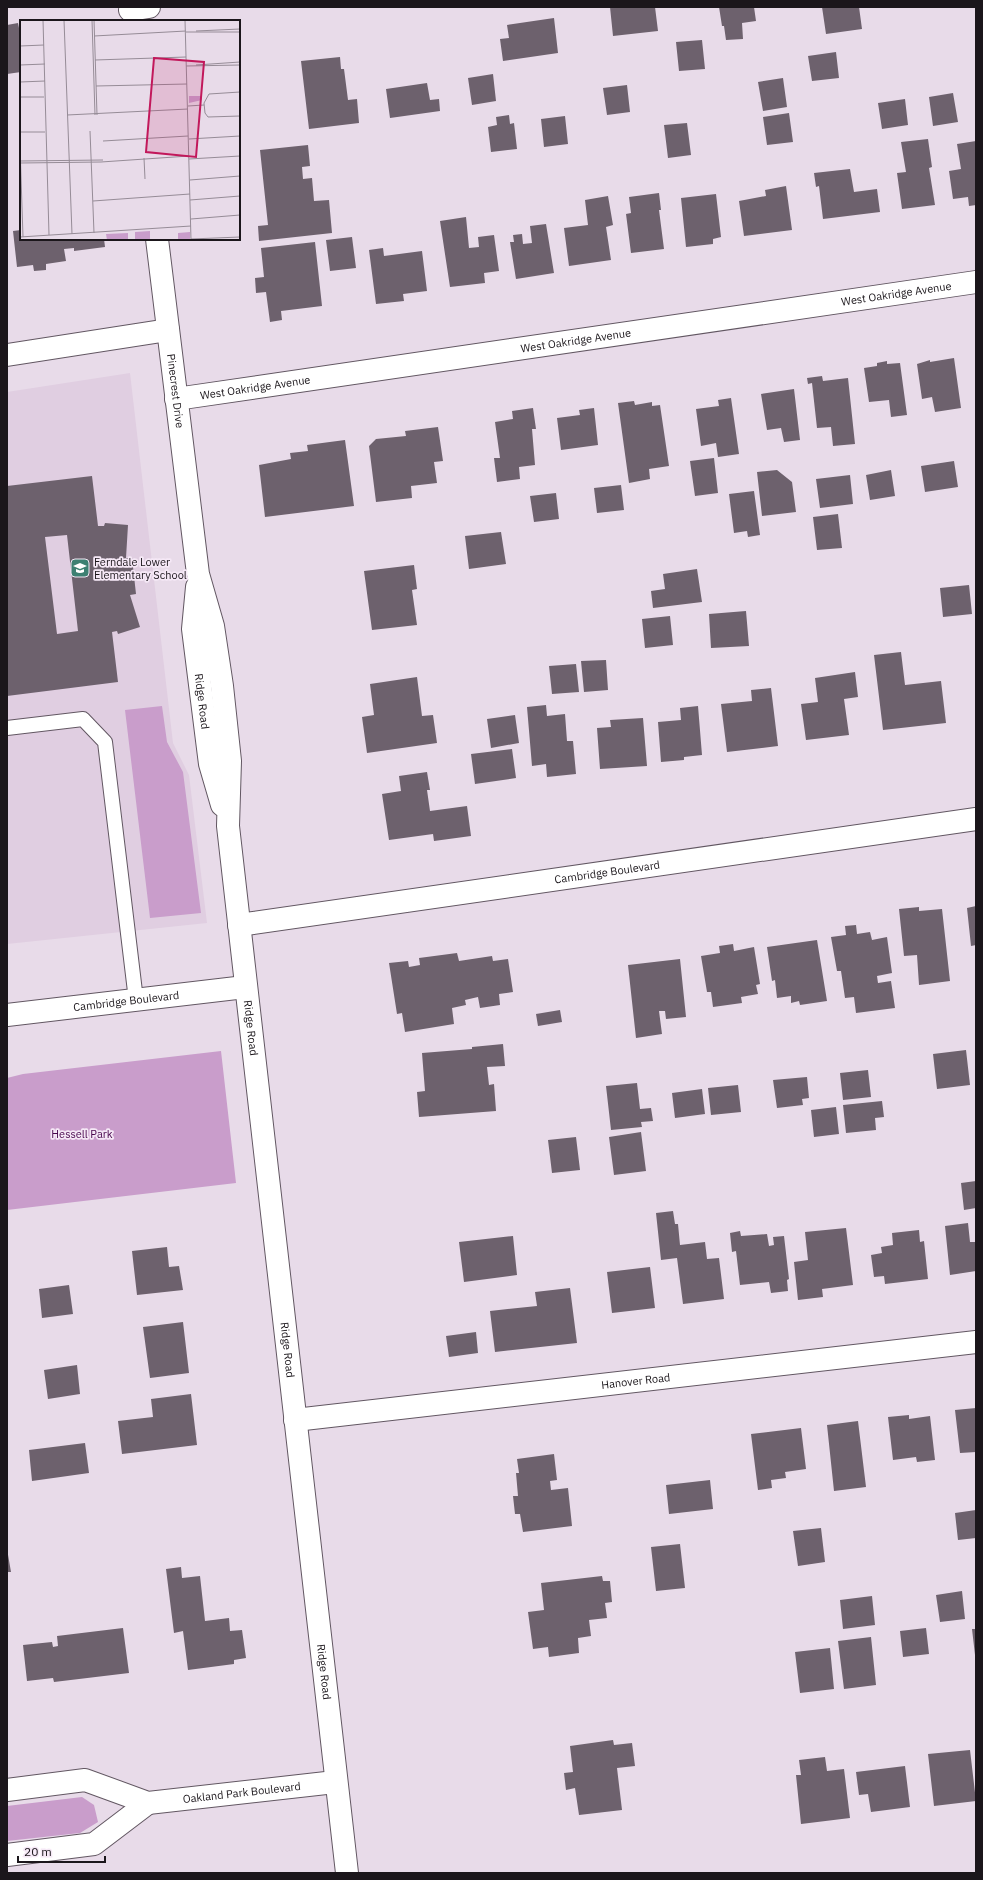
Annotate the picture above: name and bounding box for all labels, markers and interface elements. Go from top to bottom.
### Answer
inset map [20,20,240,240]
street label: West Oakridge Avenue [840,279,952,309]
street label: West Oakridge Avenue [520,326,632,356]
street label: Pinecrest Drive [164,353,187,429]
street label: West Oakridge Avenue [199,372,311,402]
place label: Ferndale Lower Elementary School [94,555,187,582]
school or university icon: Ferndale Lower Elementary School [69,557,91,579]
street label: Ridge Road [192,673,213,730]
street label: Cambridge Boulevard [554,858,661,887]
street label: Cambridge Boulevard [72,988,180,1014]
street label: Ridge Road [241,999,261,1057]
park label: Hessell Park [51,1127,113,1141]
street label: Ridge Road [277,1321,298,1378]
street label: Hanover Road [601,1370,671,1392]
street label: Ridge Road [314,1643,334,1700]
street label: Oakland Park Boulevard [182,1779,301,1806]
scale bar [18,1838,105,1864]
text: 20 m [24,1844,52,1859]

